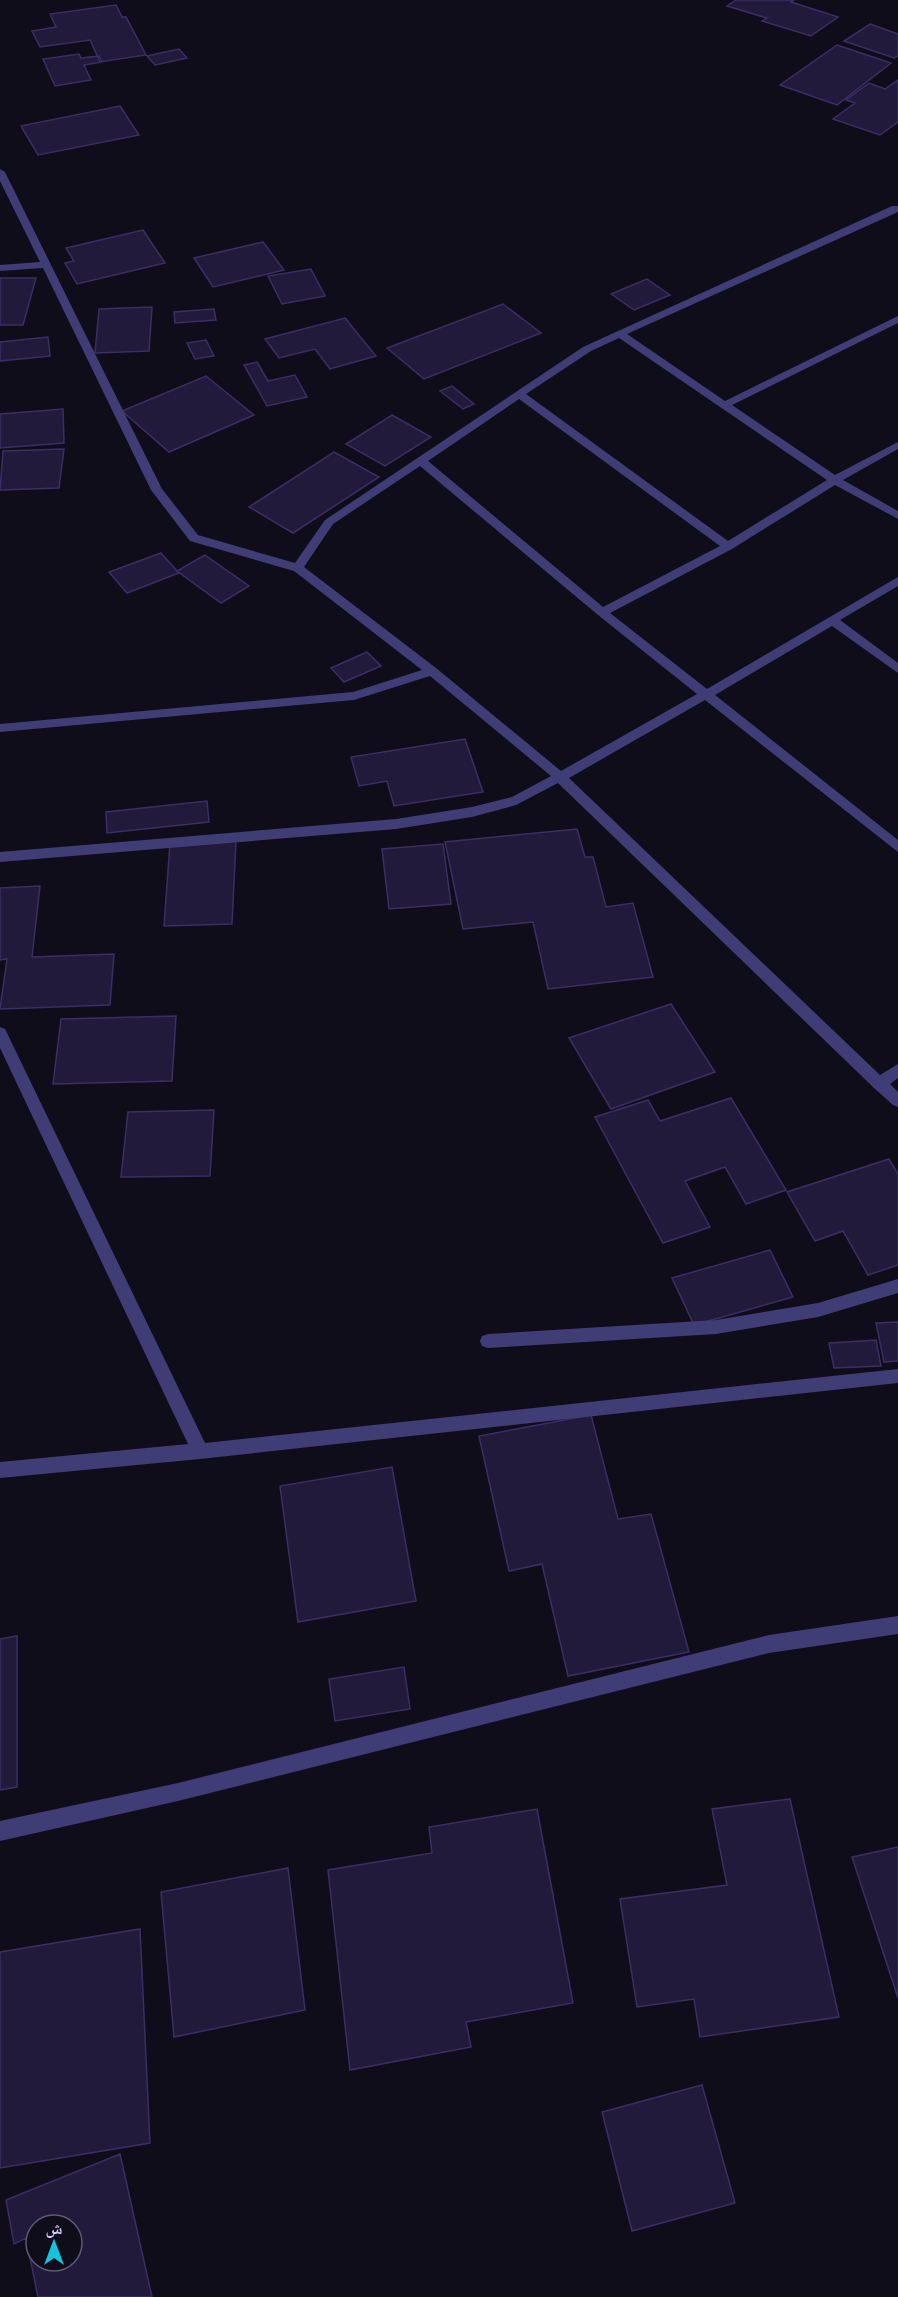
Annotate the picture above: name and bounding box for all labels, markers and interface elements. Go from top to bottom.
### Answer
north arrow [24,2213,84,2273]
text: ش [46,2219,63,2238]

